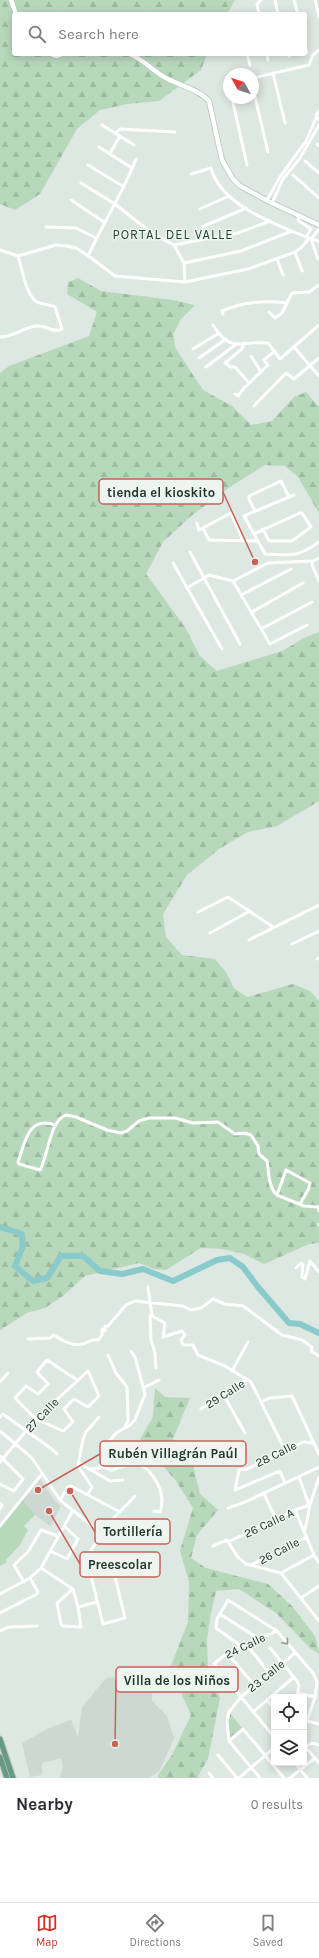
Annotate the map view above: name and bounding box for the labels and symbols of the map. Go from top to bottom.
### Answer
north arrow [223,68,259,104]
district label: PORTAL DEL VALLE [112,227,234,242]
callout: tienda el kioskito [99,479,223,504]
text: tienda el kioskito [107,485,215,500]
street label: 29 Calle [203,1377,247,1411]
street label: 27 Calle [22,1395,62,1435]
street label: 28 Calle [253,1438,299,1470]
callout: Rubén Villagrán Paúl [100,1441,246,1466]
text: Rubén Villagrán Paúl [108,1446,238,1461]
street label: 26 Calle A [242,1505,296,1541]
callout: Tortillería [95,1519,170,1544]
text: Tortillería [103,1524,163,1539]
street label: 26 Calle [256,1535,302,1567]
callout: Preescolar [80,1552,160,1577]
text: Preescolar [88,1557,153,1572]
street label: 24 Calle [222,1630,268,1662]
one-way arrow [282,1637,289,1645]
street label: 23 Calle [245,1657,287,1695]
callout: Villa de los Niños [116,1667,238,1692]
text: Villa de los Niños [124,1673,230,1688]

